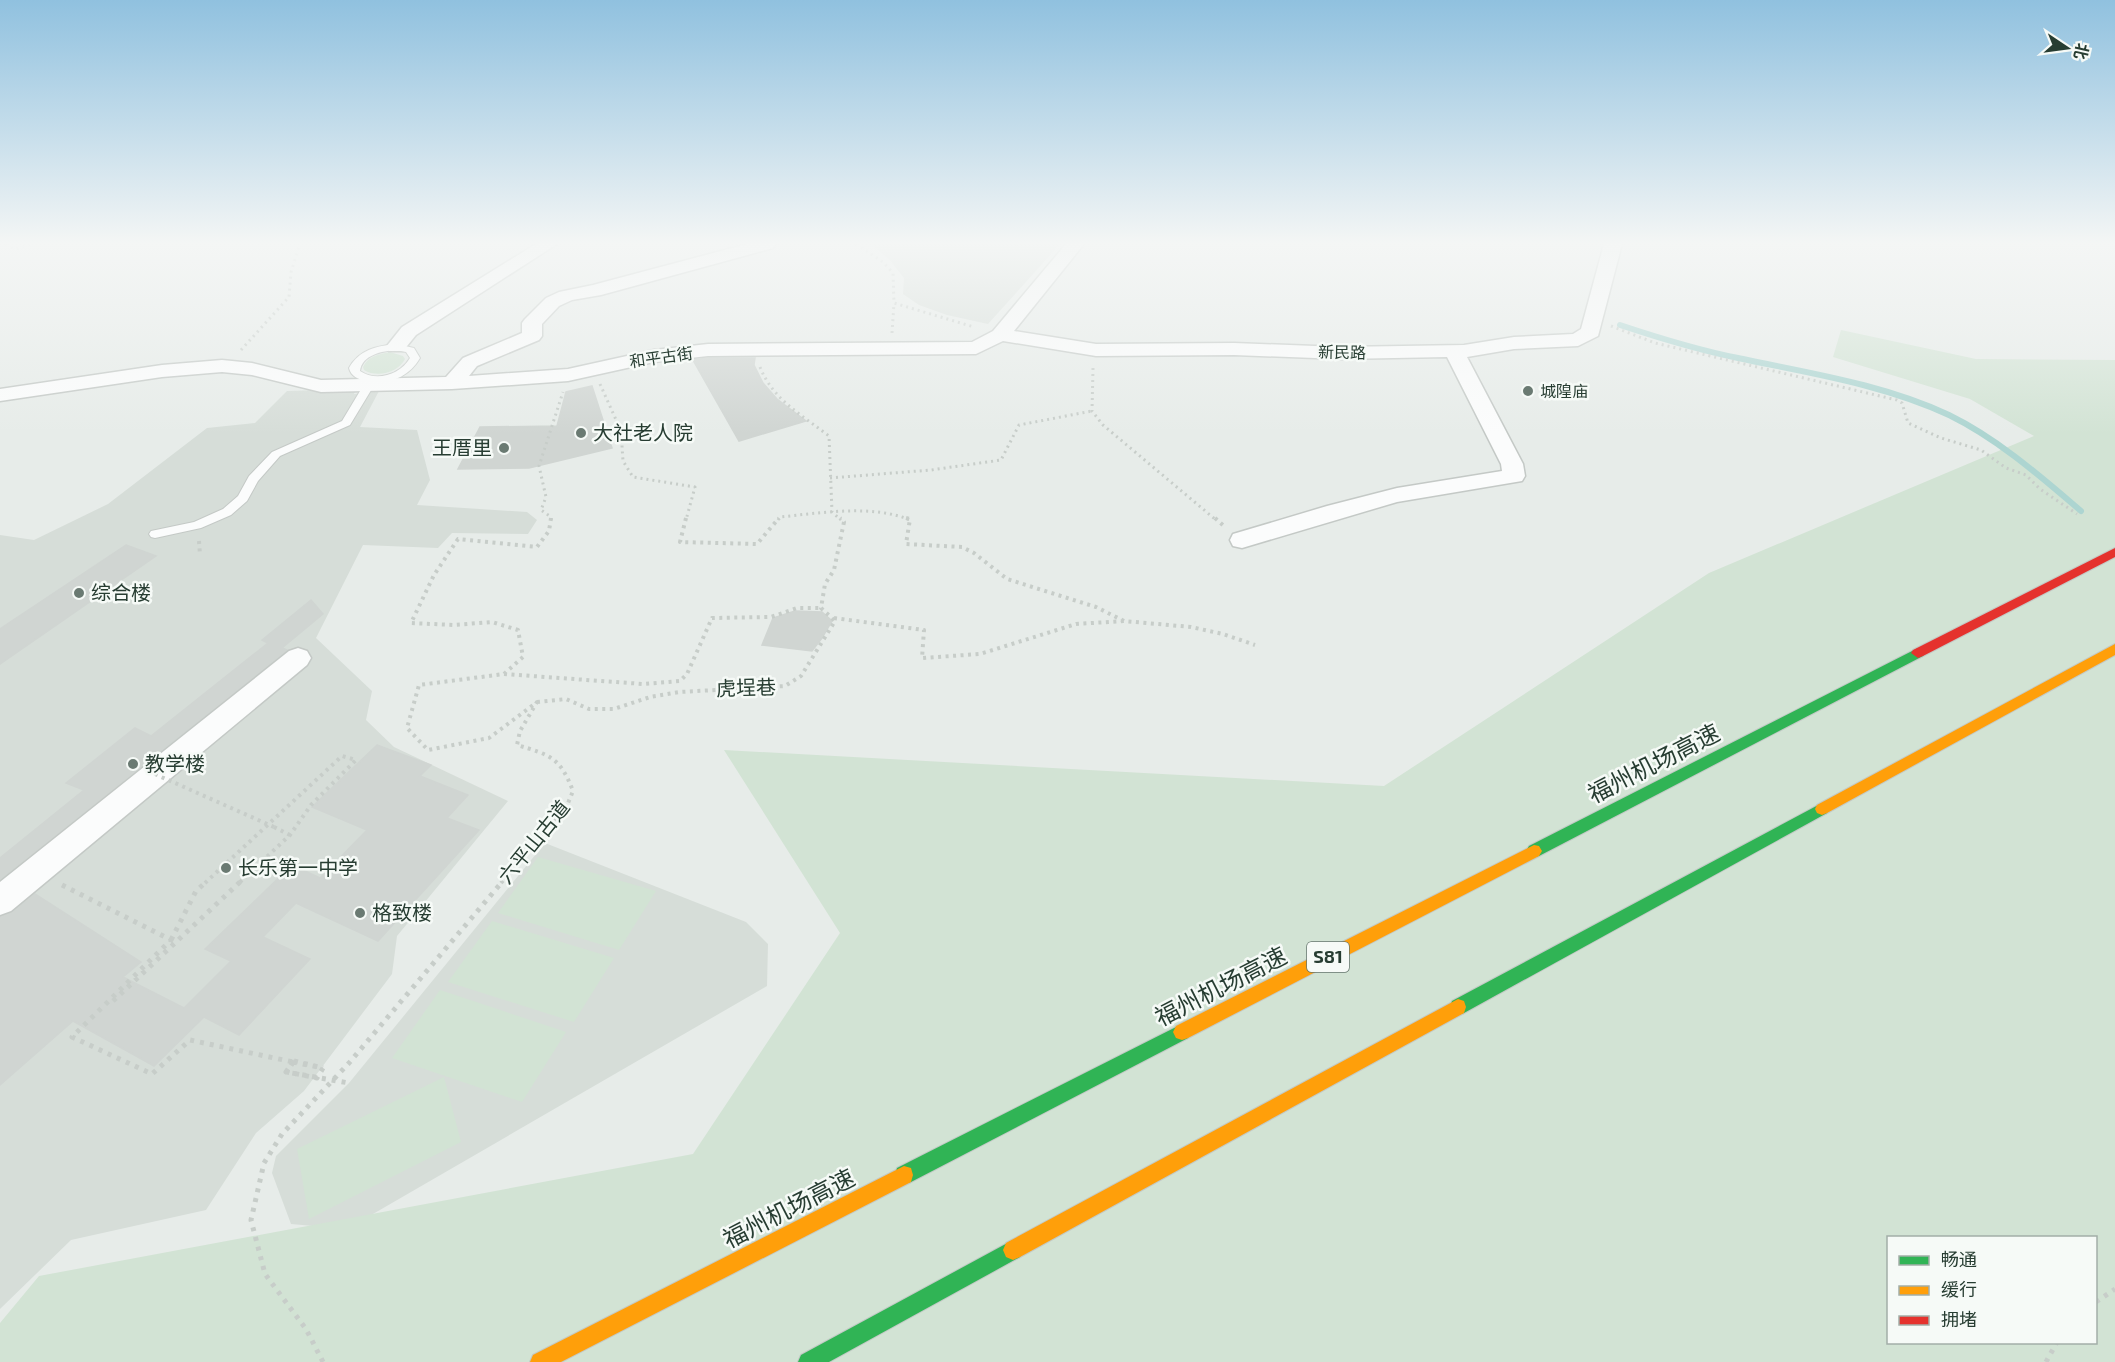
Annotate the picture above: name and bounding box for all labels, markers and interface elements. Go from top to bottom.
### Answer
north arrow [2037,18,2097,78]
text: 北 [2071,42,2093,61]
street label: 新民路 [1318,342,1366,361]
street label: 和平古街 [628,343,694,370]
place label: 城隍庙 [1540,381,1588,400]
marker: 城隍庙 [1521,384,1535,398]
place label: 大社老人院 [593,420,693,444]
marker: 大社老人院 [574,426,588,440]
place label: 王厝里 [432,435,492,459]
marker: 王厝里 [497,441,511,455]
place label: 综合楼 [91,580,151,604]
marker: 综合楼 [72,586,86,600]
street label: 虎埕巷 [716,674,776,700]
street label: 福州机场高速 [1583,717,1724,808]
place label: 教学楼 [145,751,205,775]
marker: 教学楼 [126,757,140,771]
street label: 六平山古道 [492,795,574,888]
place label: 长乐第一中学 [238,855,358,879]
marker: 长乐第一中学 [219,861,233,875]
place label: 格致楼 [372,900,432,924]
marker: 格致楼 [353,906,367,920]
street label: 福州机场高速 [1150,940,1291,1031]
road number: S81 [1307,942,1349,972]
street label: 福州机场高速 [718,1162,859,1253]
legend [1887,1236,2097,1344]
text: 畅通 [1941,1248,1977,1270]
text: 缓行 [1941,1278,1977,1300]
text: 拥堵 [1941,1308,1977,1330]

